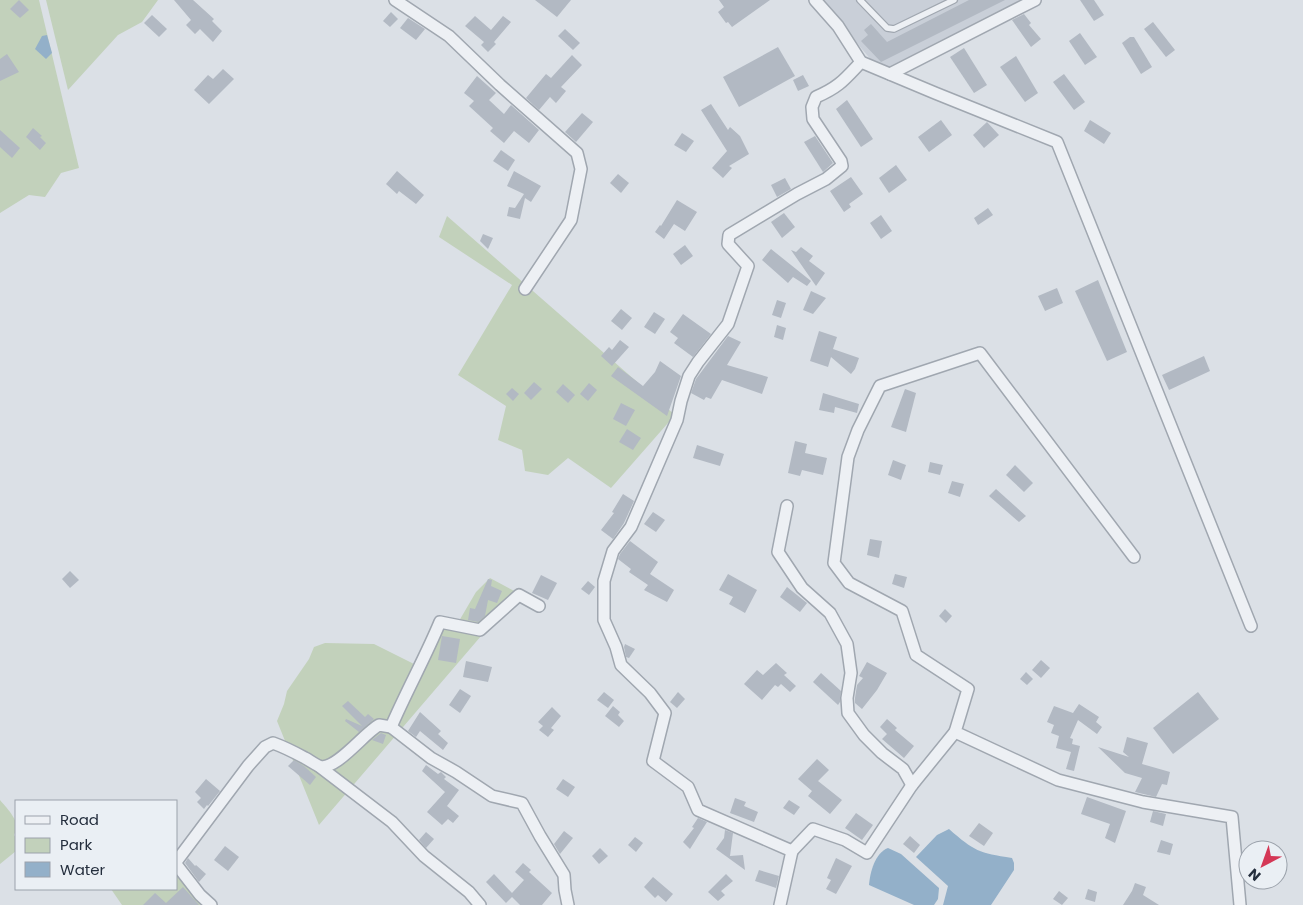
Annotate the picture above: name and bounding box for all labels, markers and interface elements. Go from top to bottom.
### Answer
legend [15,800,178,890]
text: Road [60,809,99,830]
text: Park [60,834,92,855]
north arrow [1238,840,1288,890]
text: Water [60,859,106,880]
text: N [1244,864,1265,886]

